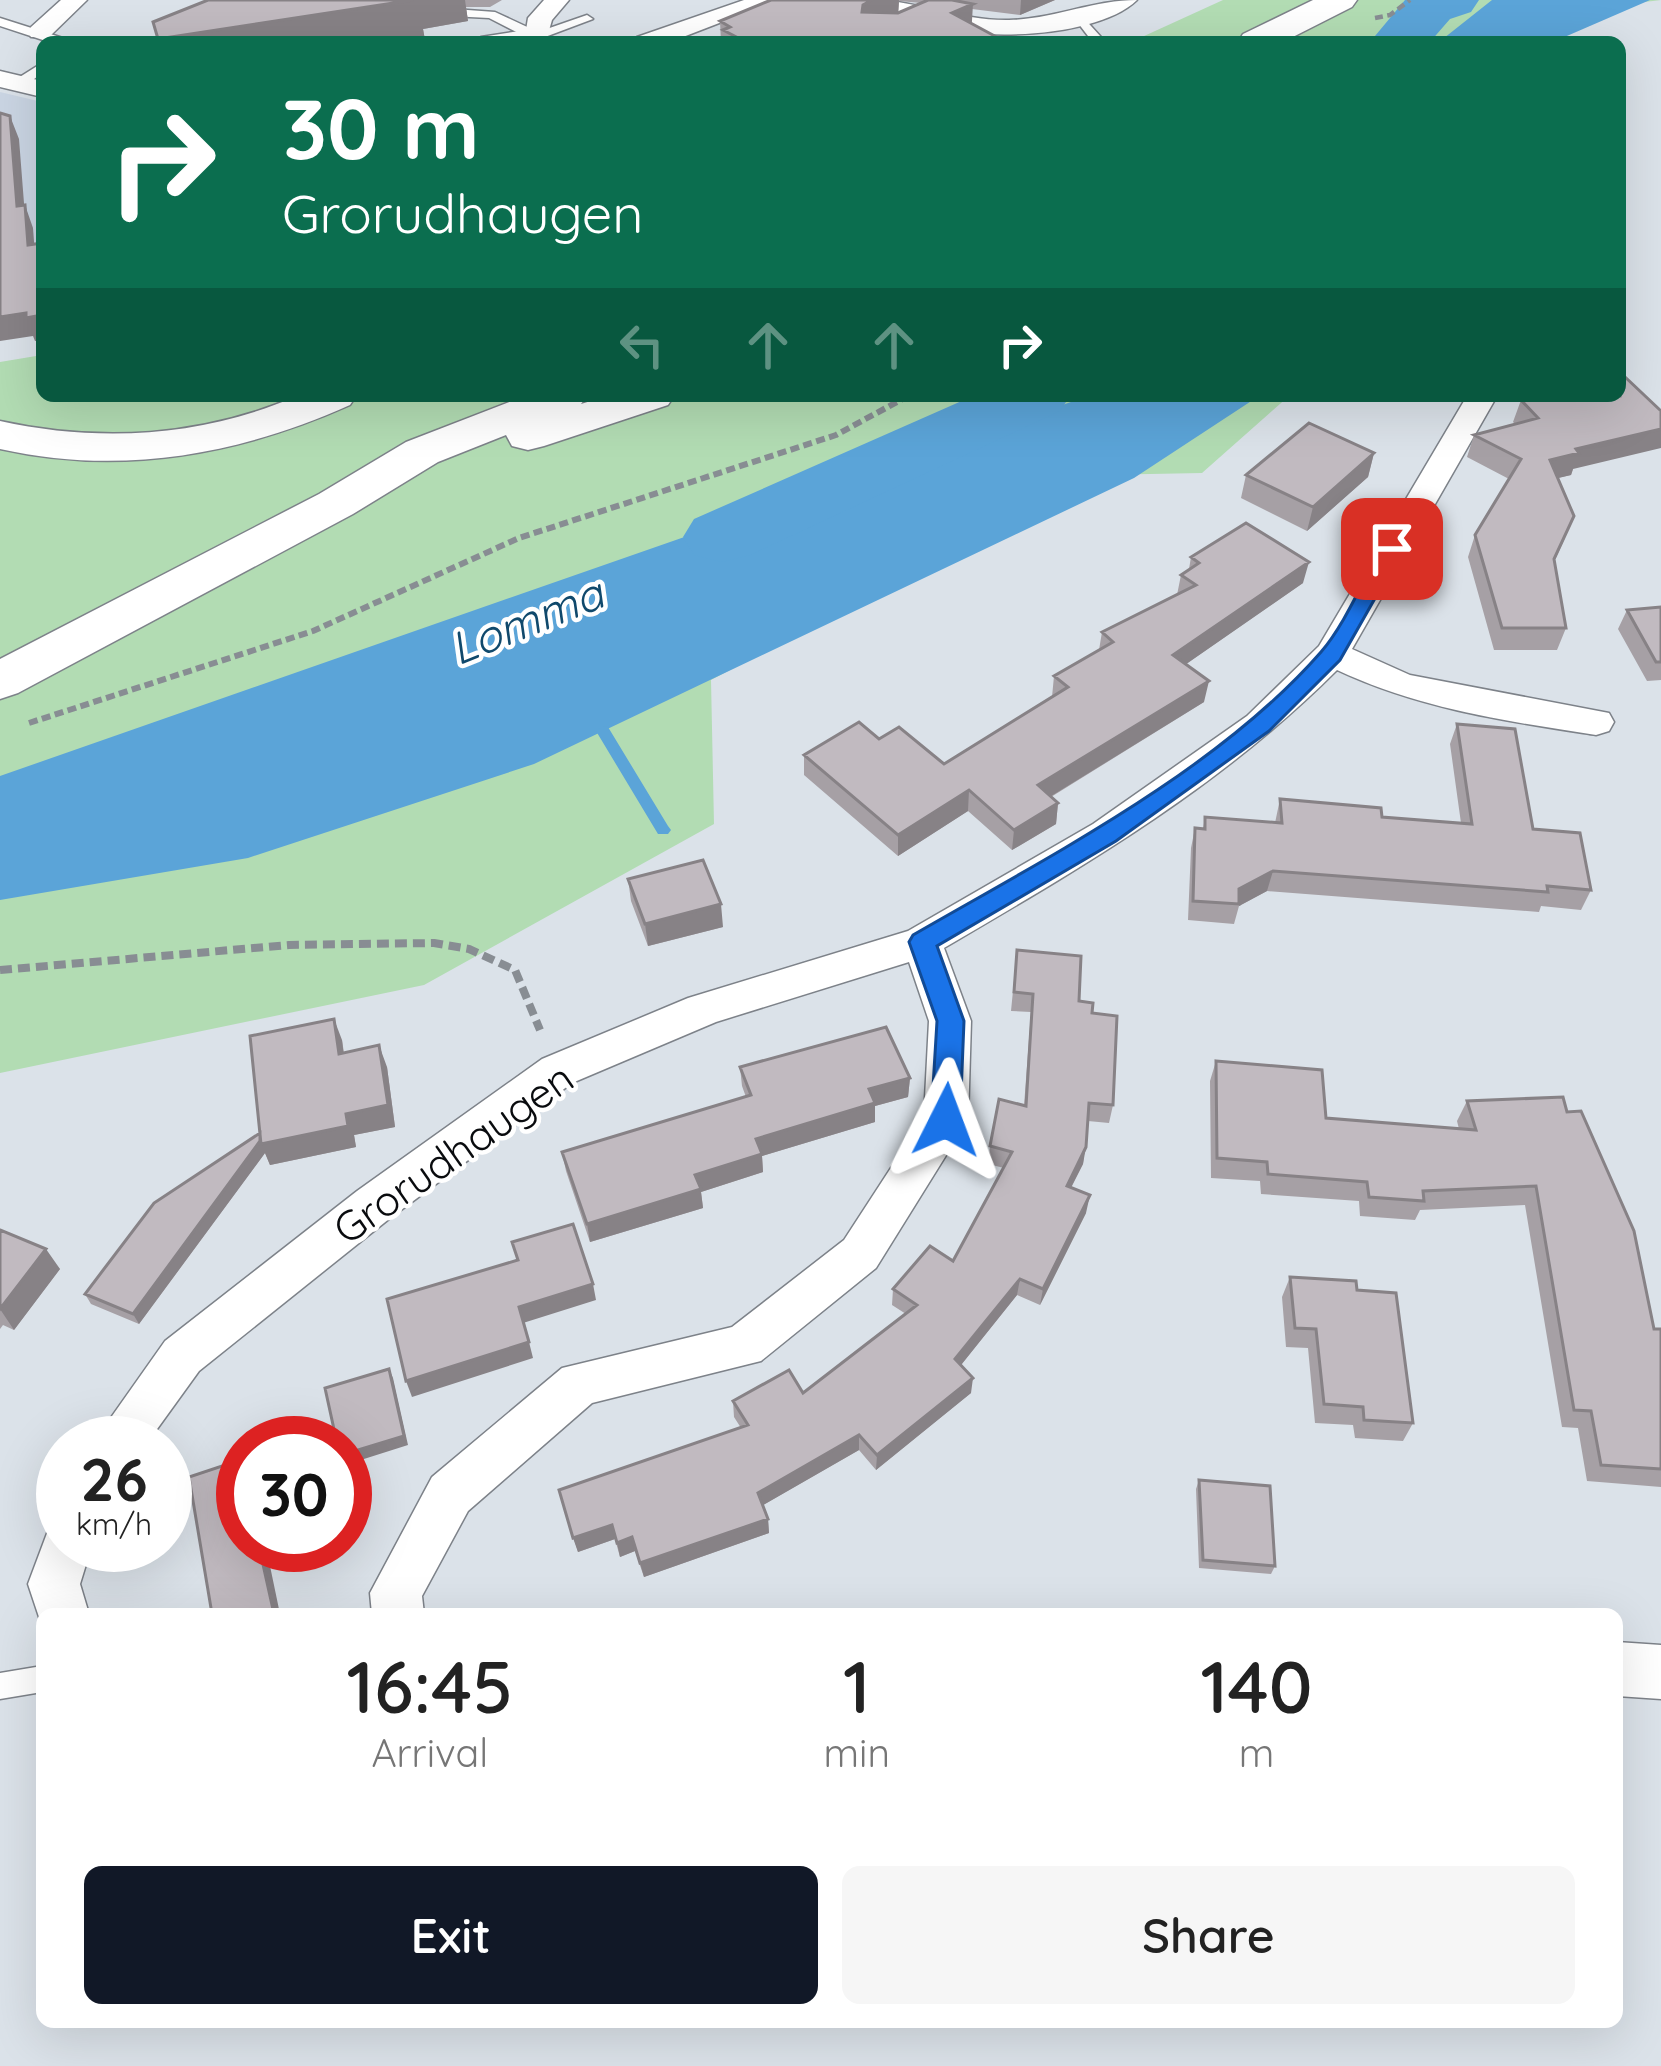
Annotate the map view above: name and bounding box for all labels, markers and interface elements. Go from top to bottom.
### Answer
text: 30 m [282,75,480,180]
icon: right [84,84,240,240]
text: Grorudhaugen [282,179,643,247]
icon: left [609,312,675,378]
icon: ahead [735,312,801,378]
icon: ahead [861,312,927,378]
icon: right [987,312,1053,378]
pin [1341,498,1443,600]
icon: arrive [1359,516,1425,582]
water label: Lomma [441,563,613,676]
street label: Grorudhaugen [323,1051,583,1255]
position arrow [883,1057,1009,1183]
speed limit sign: 30 [216,1416,372,1572]
text: 26 [80,1441,148,1516]
text: km/h [76,1505,152,1543]
text: 16:45 [347,1641,513,1731]
text: 1 [843,1641,871,1731]
text: 140 [1201,1641,1312,1731]
text: Arrival [371,1728,488,1777]
text: min [824,1728,890,1777]
text: m [1239,1728,1274,1777]
button: Exit [84,1866,818,2004]
button: Share [842,1866,1575,2004]

